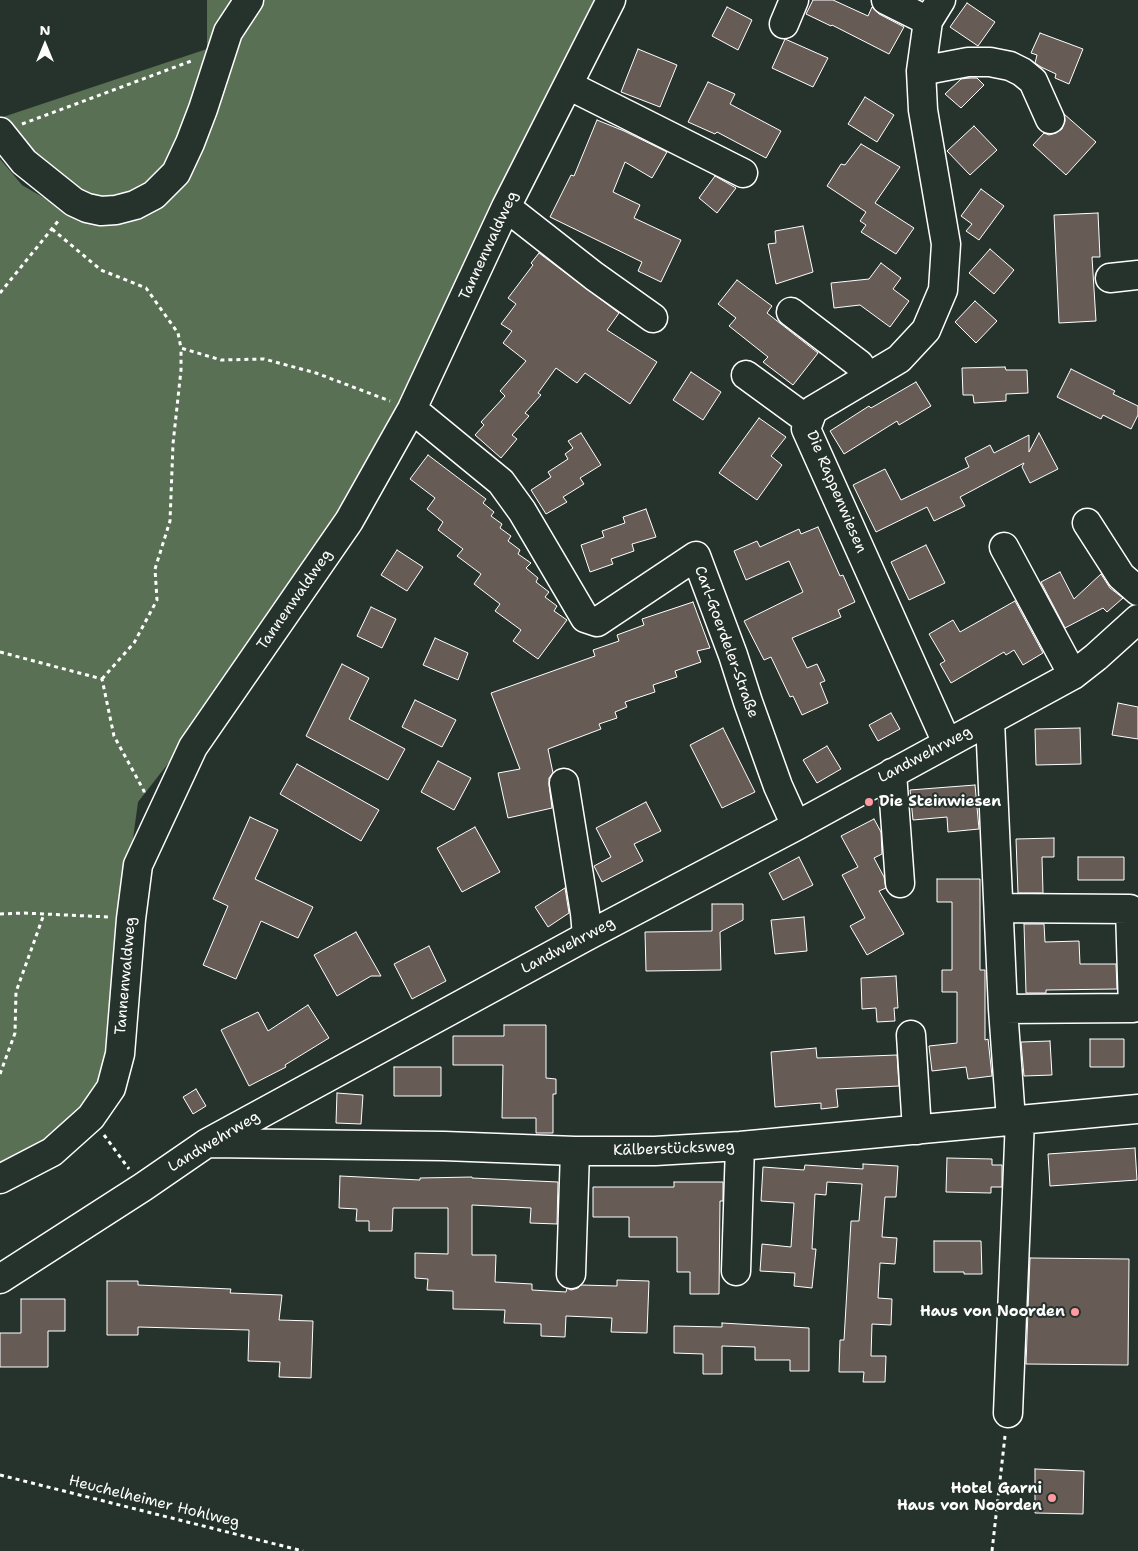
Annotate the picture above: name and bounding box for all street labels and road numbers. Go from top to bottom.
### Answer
street label: Tannenwaldweg [456,188,522,304]
street label: Die Rappenwiesen [802,428,870,556]
street label: Tannenwaldweg [254,546,336,654]
street label: Carl-Goerdeler-Straße [690,563,762,721]
street label: Landwehrweg [875,723,975,787]
street label: Landwehrweg [518,914,618,978]
street label: Tannenwaldweg [112,916,140,1036]
street label: Landwehrweg [165,1108,263,1176]
street label: Kälberstücksweg [613,1138,735,1160]
street label: Heuchelheimer Hohlweg [67,1472,241,1532]

